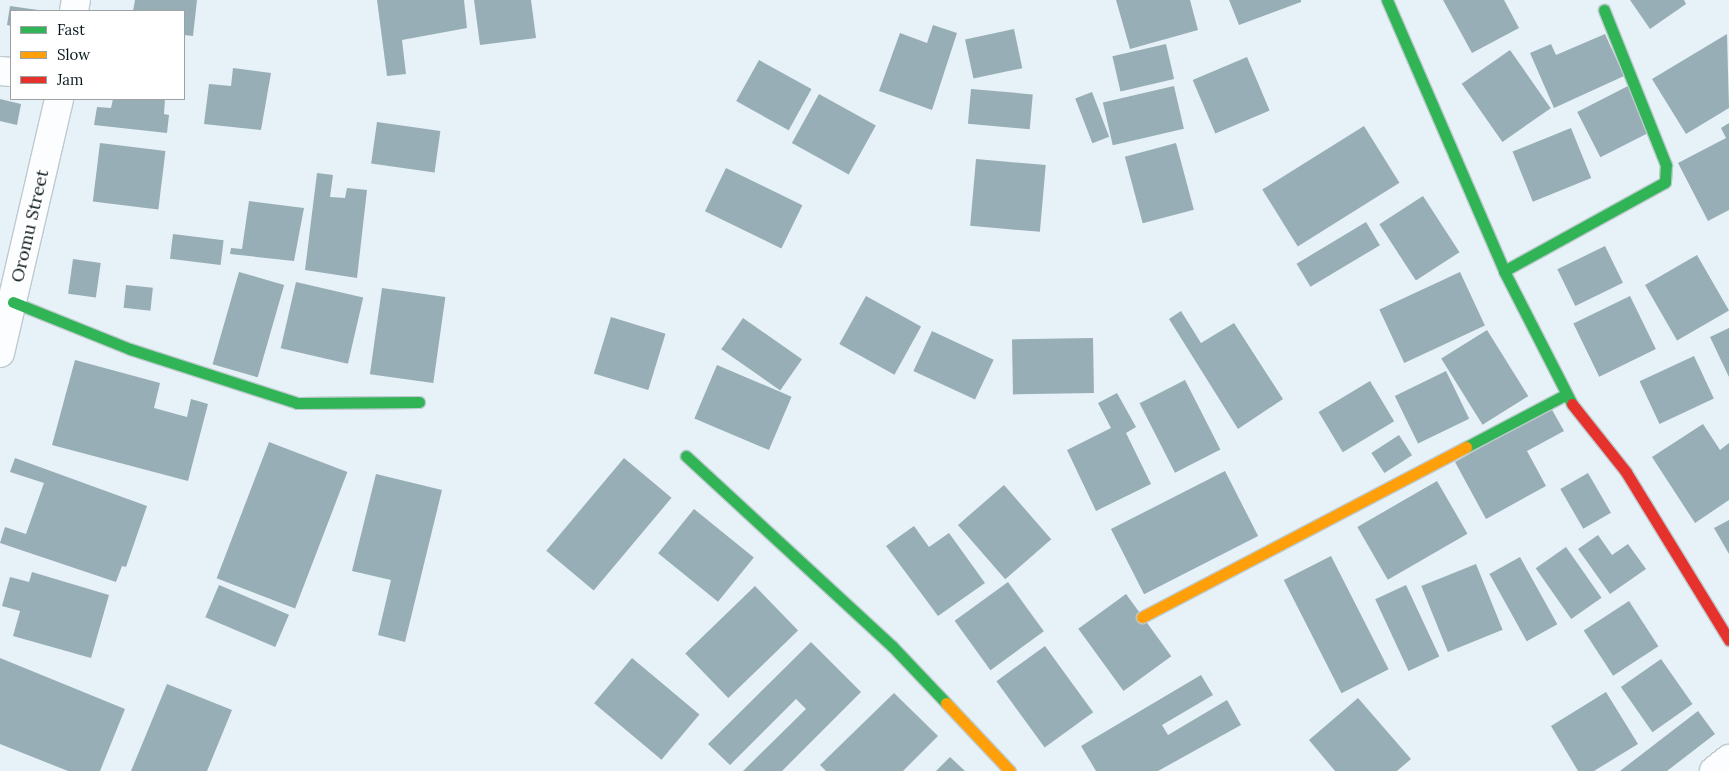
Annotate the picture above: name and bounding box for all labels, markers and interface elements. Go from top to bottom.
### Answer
legend [10,10,185,100]
text: Fast [57,20,85,39]
text: Slow [57,45,90,64]
text: Jam [57,70,84,89]
street label: Oromu Street [7,167,53,285]

